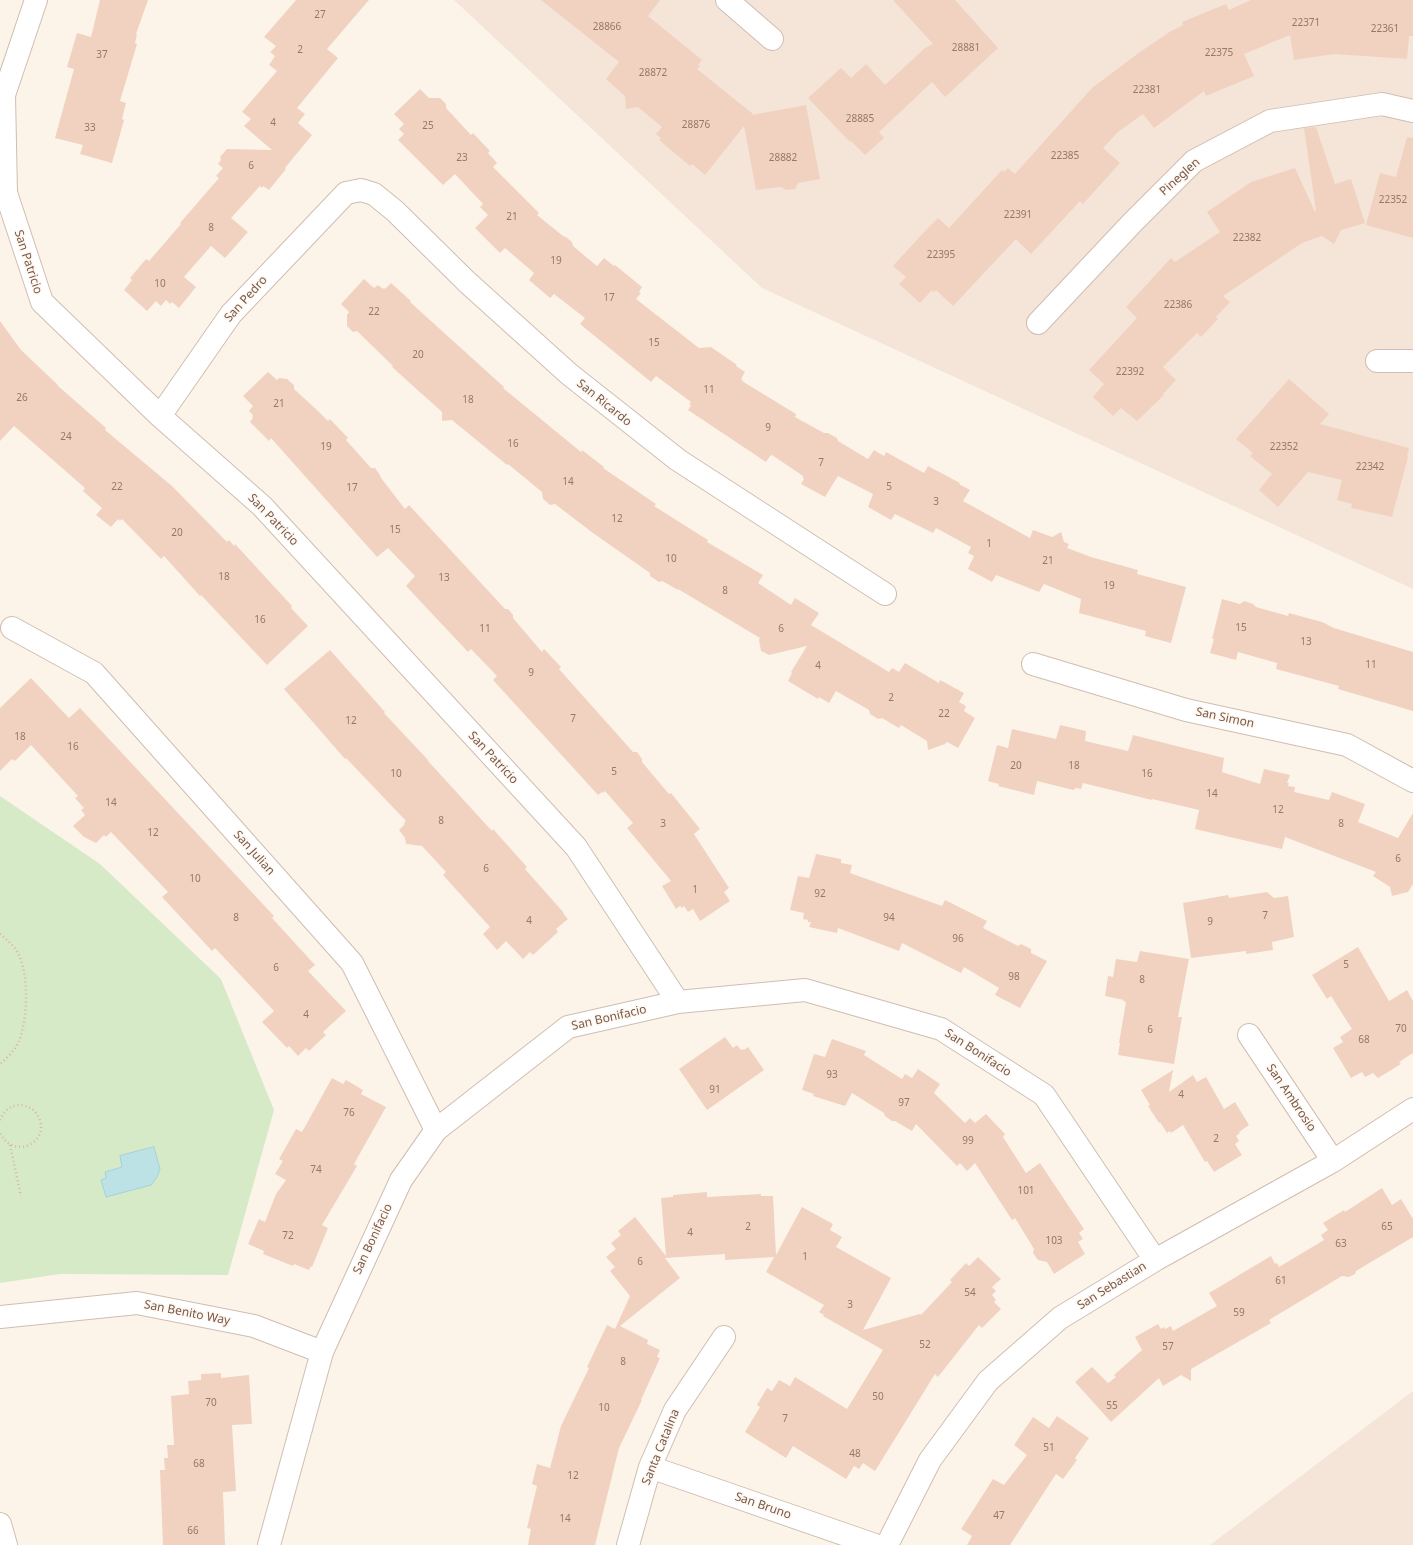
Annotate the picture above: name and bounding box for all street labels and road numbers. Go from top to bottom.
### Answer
street label: Pineglen [1157,155,1203,199]
street label: San Patricio [11,228,45,296]
street label: San Pedro [221,273,271,325]
street label: San Ricardo [574,377,634,429]
street label: San Patricio [245,491,301,549]
street label: San Simon [1194,705,1256,731]
street label: San Patricio [465,729,521,787]
street label: San Julian [230,828,278,878]
street label: San Bonifacio [570,1002,648,1034]
street label: San Bonifacio [942,1026,1014,1080]
street label: San Ambrosio [1263,1062,1319,1134]
street label: San Bonifacio [350,1201,396,1277]
street label: San Sebastian [1075,1259,1149,1313]
street label: San Benito Way [143,1298,231,1328]
street label: Santa Catalina [639,1407,683,1487]
street label: San Bruno [733,1490,793,1522]

